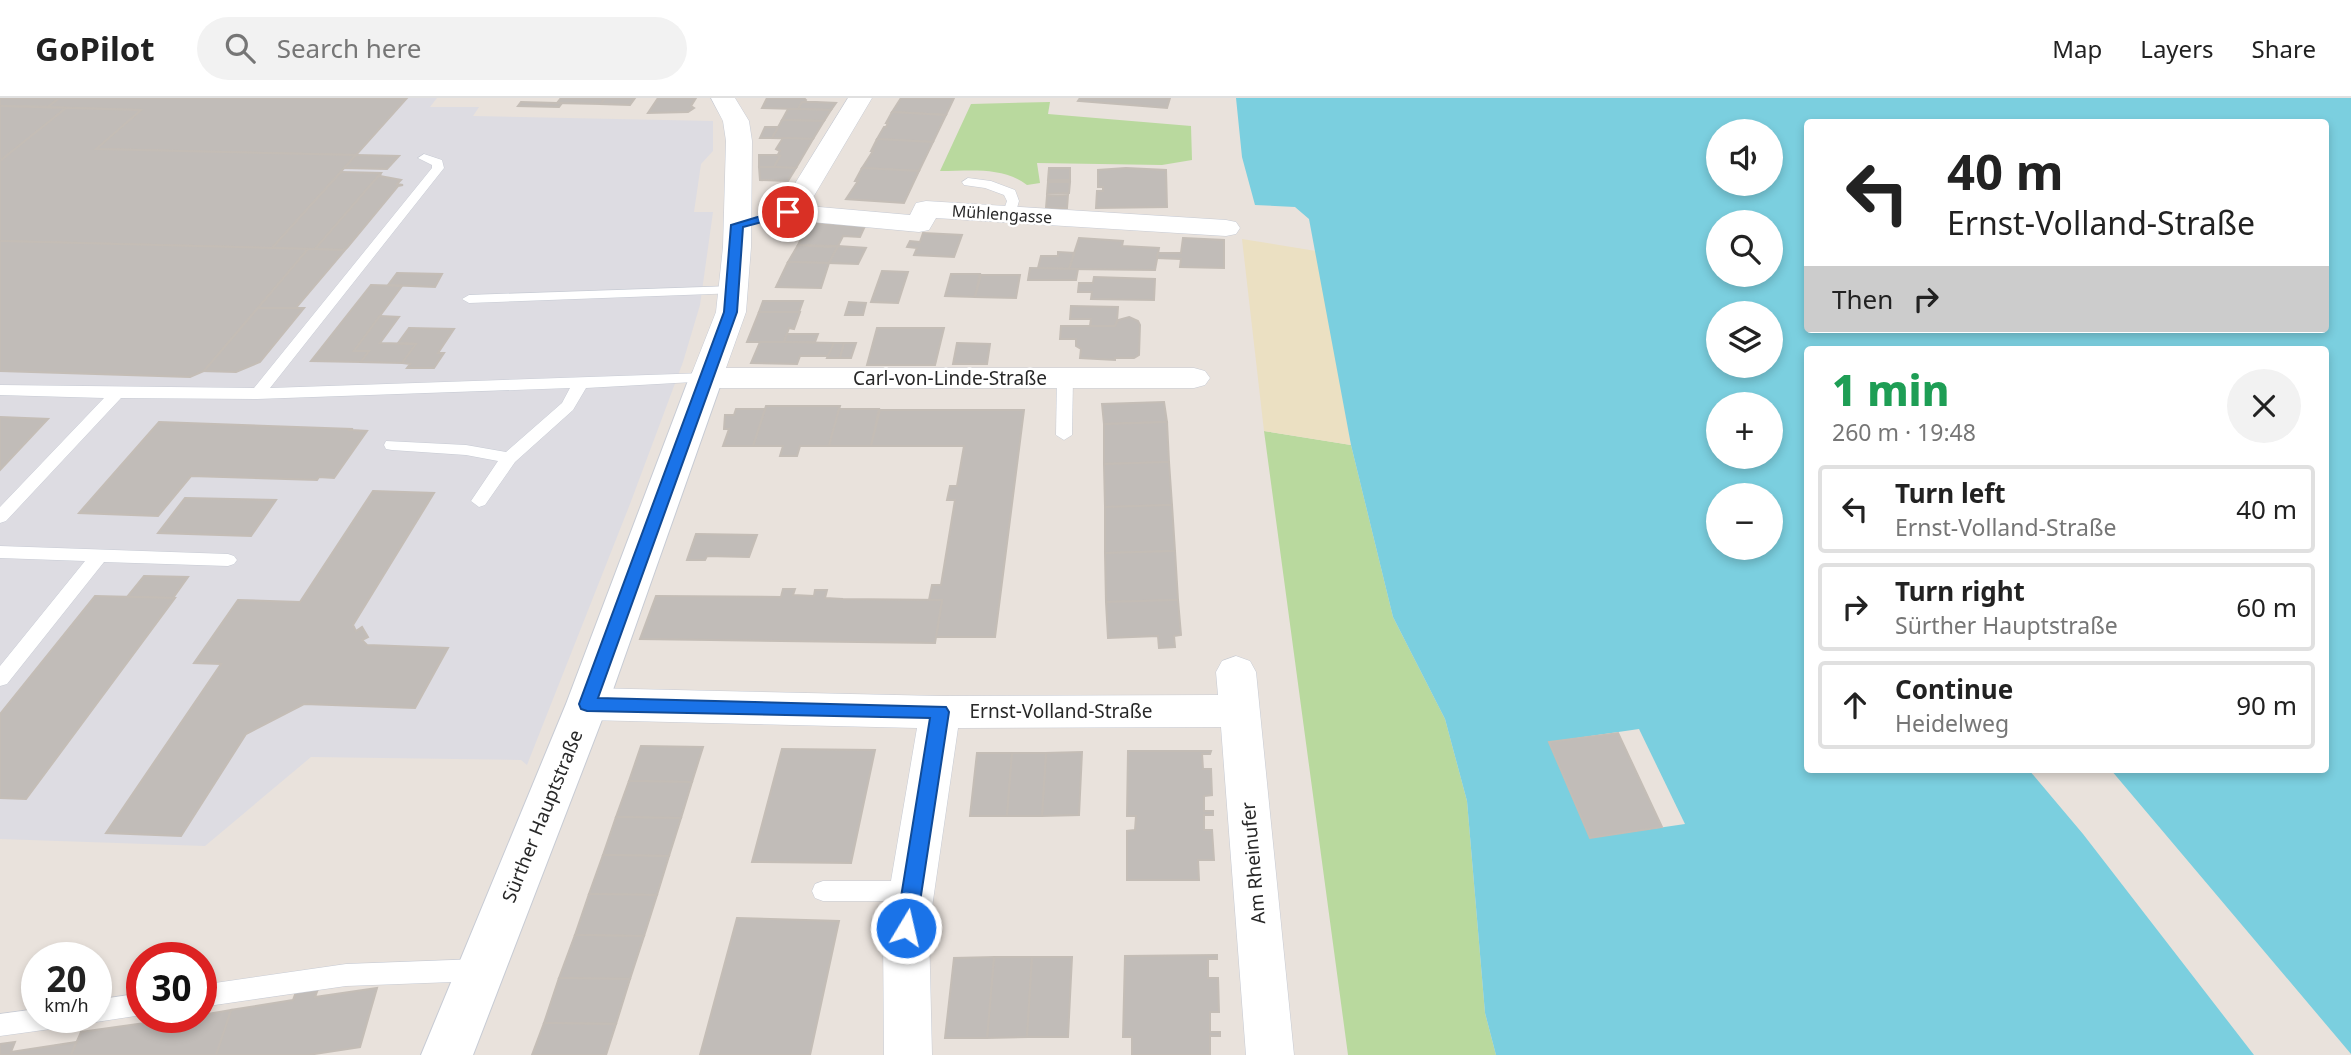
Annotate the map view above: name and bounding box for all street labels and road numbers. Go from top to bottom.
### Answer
street label: Mühlengasse [951,200,1053,228]
street label: Carl-von-Linde-Straße [853,365,1047,391]
street label: Ernst-Volland-Straße [970,698,1152,724]
street label: Sürther Hauptstraße [495,726,589,906]
street label: Am Rheinufer [1235,801,1271,925]

